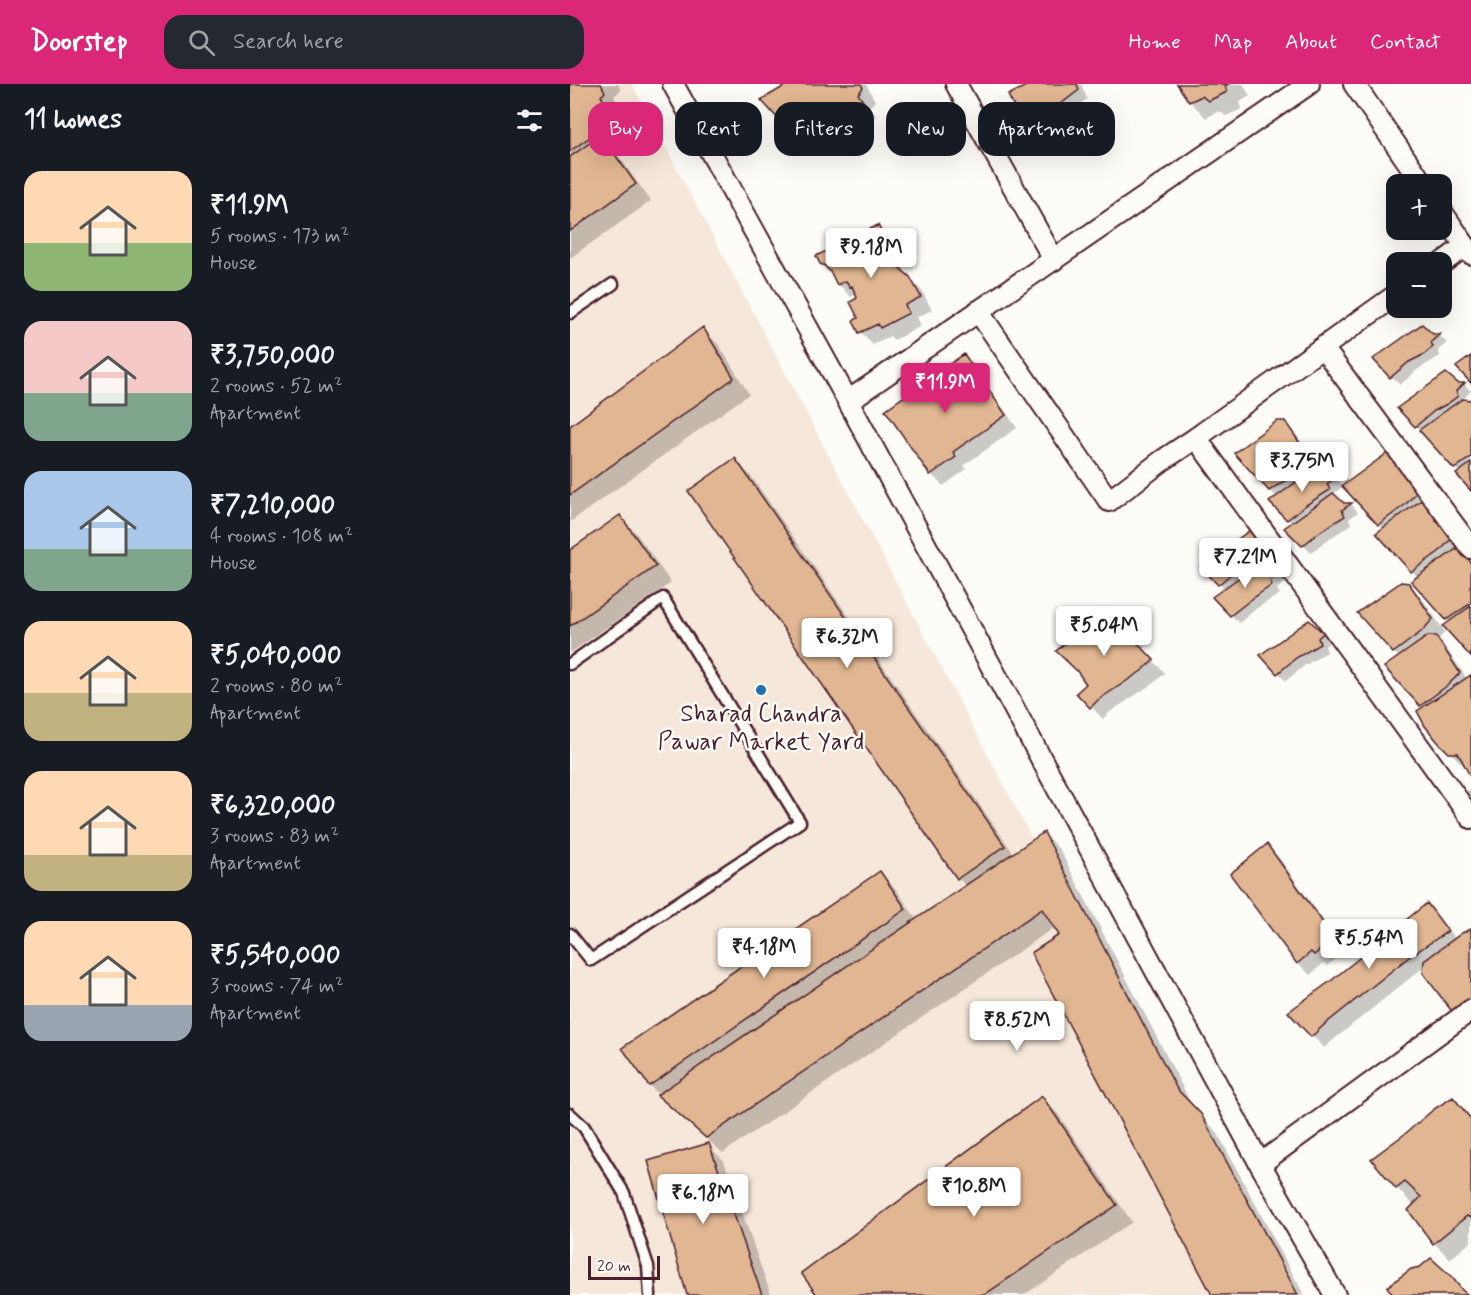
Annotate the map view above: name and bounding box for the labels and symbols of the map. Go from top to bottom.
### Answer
pin: ₹9.18M [822,228,920,279]
pin: ₹11.9M [896,363,994,414]
pin: ₹3.75M [1253,442,1351,493]
pin: ₹7.21M [1196,538,1294,589]
pin: ₹5.04M [1055,606,1153,657]
pin: ₹6.32M [798,618,896,669]
marker: Sharad Chandra Pawar Market Yard [754,683,768,697]
place label: Sharad Chandra Pawar Market Yard [658,699,864,758]
pin: ₹5.54M [1320,919,1418,970]
pin: ₹4.18M [715,928,813,979]
pin: ₹8.52M [968,1001,1066,1052]
pin: ₹10.8M [925,1167,1023,1218]
pin: ₹6.18M [654,1174,752,1225]
scale bar [588,1253,660,1280]

